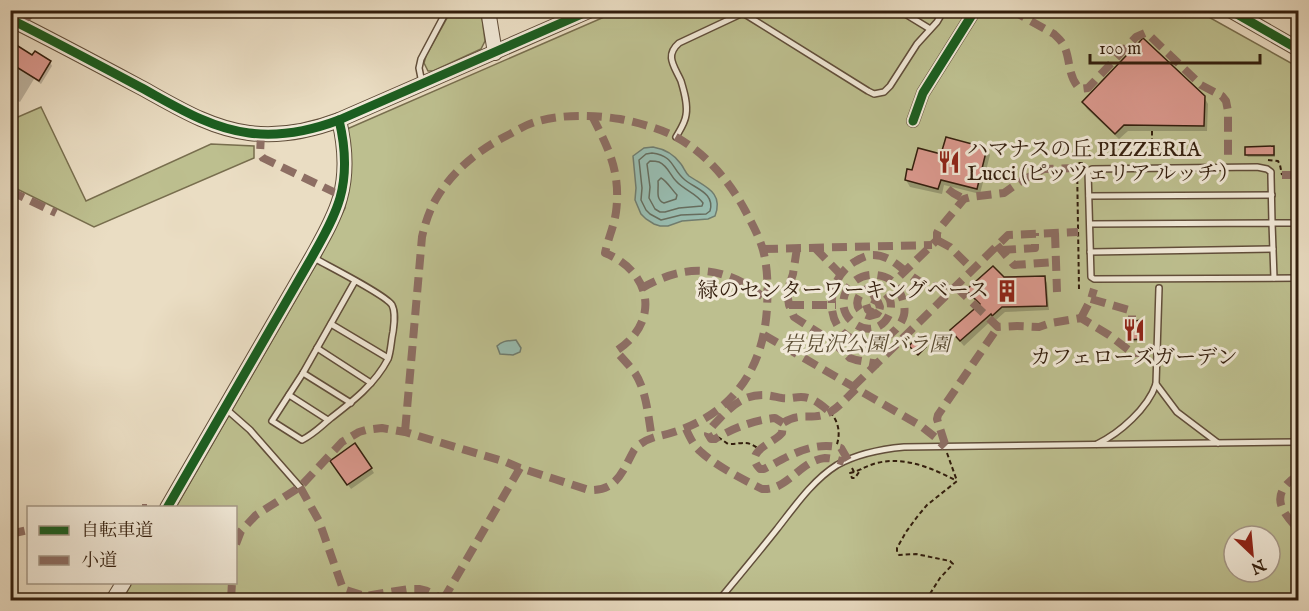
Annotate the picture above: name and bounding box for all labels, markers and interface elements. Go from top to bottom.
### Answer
scale bar [1090,27,1260,65]
text: 100 m [1099,38,1141,61]
place label: ハマナスの丘 PIZZERIA Lucci (ピッツェリア ルッチ） [967,137,1239,188]
restaurant icon: ハマナスの丘 PIZZERIA Lucci (ピッツェリア ルッチ） [936,149,962,175]
place label: 緑のセンターワーキングベース [698,278,989,305]
building icon: 緑のセンターワーキングベース [994,278,1020,304]
restaurant icon: カフェローズガーデン [1121,317,1147,343]
park label: 岩見沢公園バラ園 [782,332,953,359]
place label: カフェローズガーデン [1030,345,1238,372]
legend [27,506,237,584]
text: 自転車道 [81,520,153,543]
north arrow [1222,524,1282,584]
text: 小道 [81,550,117,573]
text: N [1247,553,1269,578]

